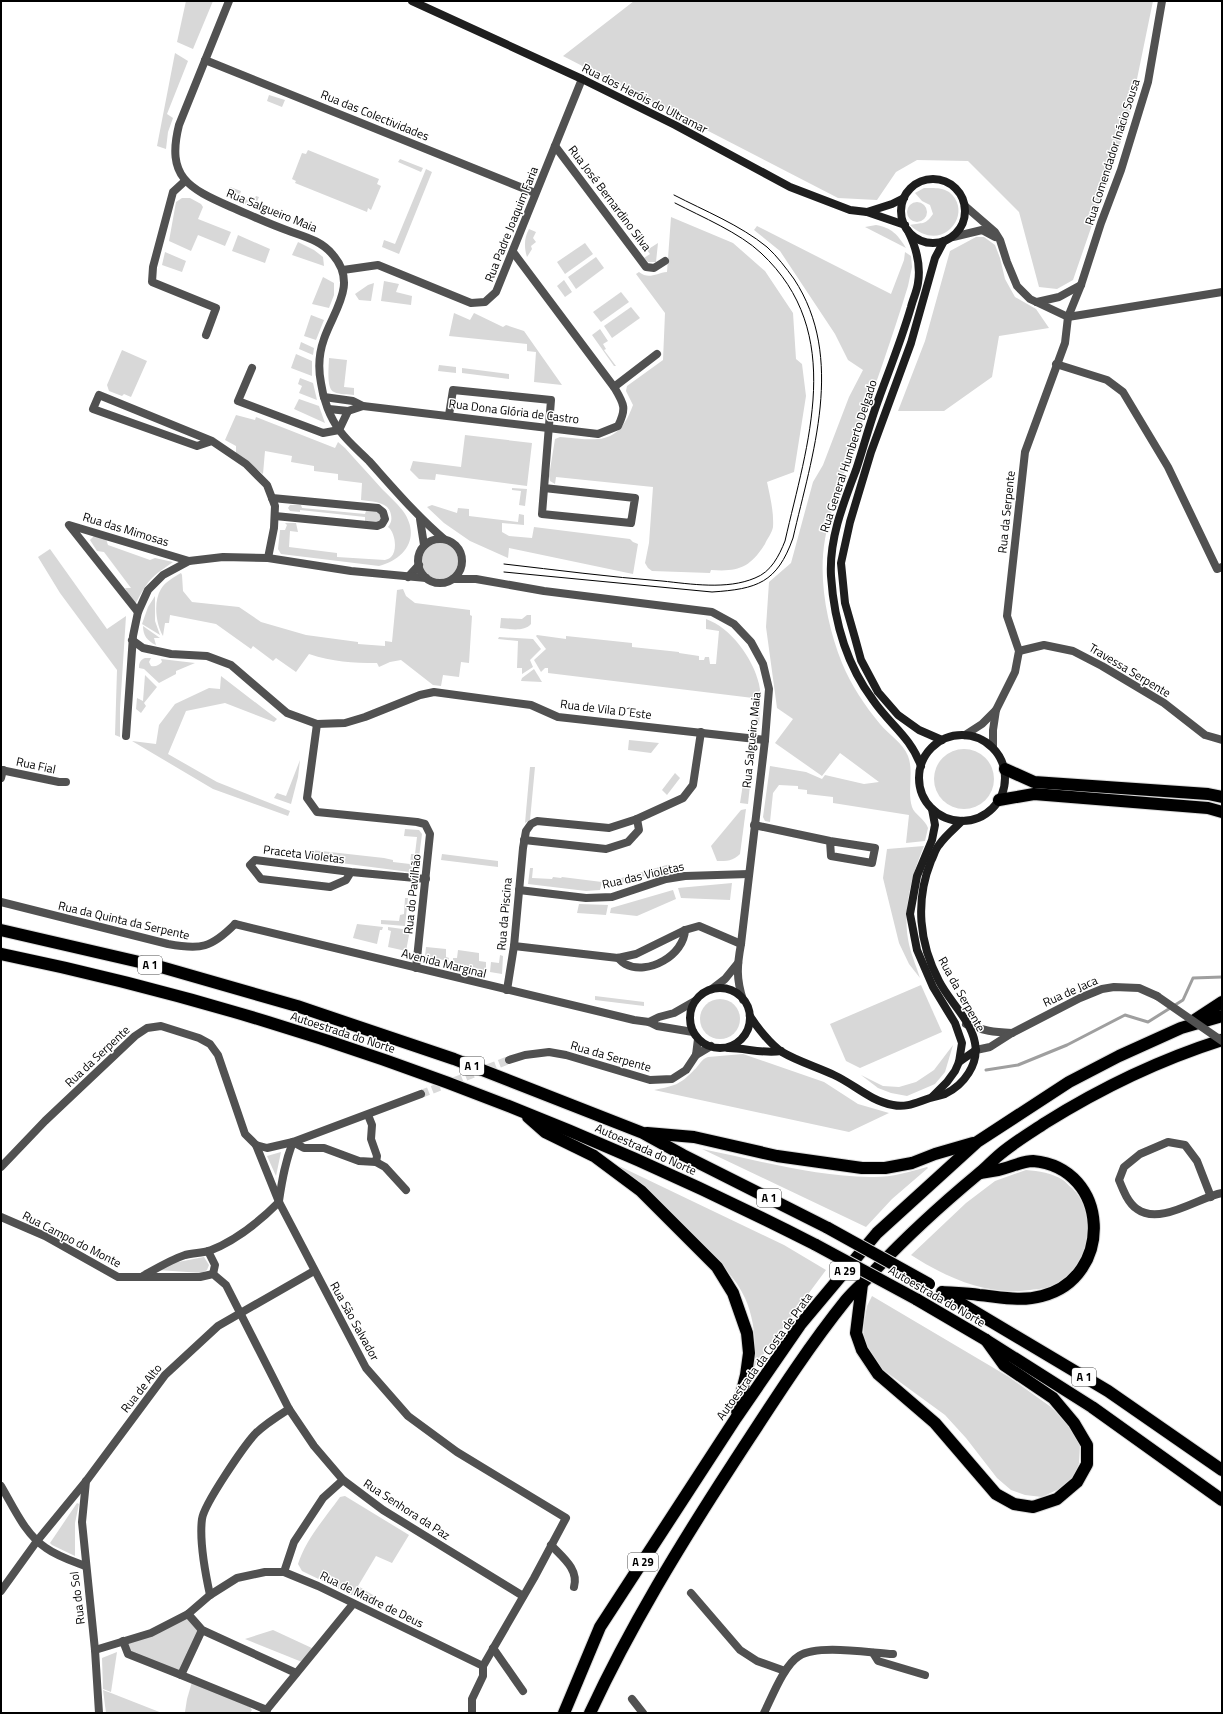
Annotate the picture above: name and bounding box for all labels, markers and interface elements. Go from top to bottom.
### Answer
street label: Rua dos Heróis do Ultramar [579,58,711,138]
street label: Rua Comendador Inácio Sousa [1079,77,1145,227]
street label: Rua das Colectividades [318,85,432,146]
street label: Rua José Bernardino Silva [564,141,656,255]
street label: Rua Padre Joaquim Faria [479,163,543,285]
street label: Rua Salgueiro Maia [224,183,320,237]
street label: Rua General Humberto Delgado [814,377,882,535]
street label: Rua Dona Glória de Castro [448,394,580,428]
street label: Rua da Serpente [992,470,1020,554]
street label: Rua das Mimosas [81,507,172,551]
street label: Travessa Serpente [1085,638,1175,702]
street label: Rua Salgueiro Maia [737,691,765,789]
street label: Rua de Vila D´Este [559,694,653,724]
street label: Rua Fial [14,752,58,778]
street label: Praceta Violetas [262,840,346,868]
street label: Rua do Pavilhão [398,853,426,935]
street label: Rua das Violetas [600,856,686,894]
street label: Rua da Piscina [491,877,517,951]
street label: Rua da Quinta da Serpente [56,896,192,944]
street label: Avenida Marginal [400,943,488,983]
street label: Rua da Serpente [934,953,990,1035]
road number: A 1 [138,956,162,974]
street label: Rua de Jaca [1040,970,1100,1012]
street label: Autoestrada do Norte [288,1006,398,1058]
street label: Rua da Serpente [60,1021,134,1091]
street label: Rua da Serpente [568,1035,654,1077]
road number: A 1 [460,1057,484,1075]
street label: Autoestrada do Norte [592,1118,700,1180]
road number: A 1 [757,1189,781,1207]
street label: Rua Campo do Monte [19,1206,125,1272]
street label: Autoestrada do Norte [885,1260,989,1332]
road number: A 29 [830,1262,860,1280]
street label: Rua São Salvador [325,1278,385,1364]
street label: Autoestrada da Costa de Prata [711,1288,817,1424]
street label: Rua de Alto [116,1359,166,1417]
road number: A 1 [1072,1368,1096,1386]
street label: Rua Senhora da Paz [360,1474,454,1544]
road number: A 29 [628,1553,658,1571]
street label: Rua de Madre de Deus [317,1566,428,1633]
street label: Rua do Sol [64,1570,90,1626]

